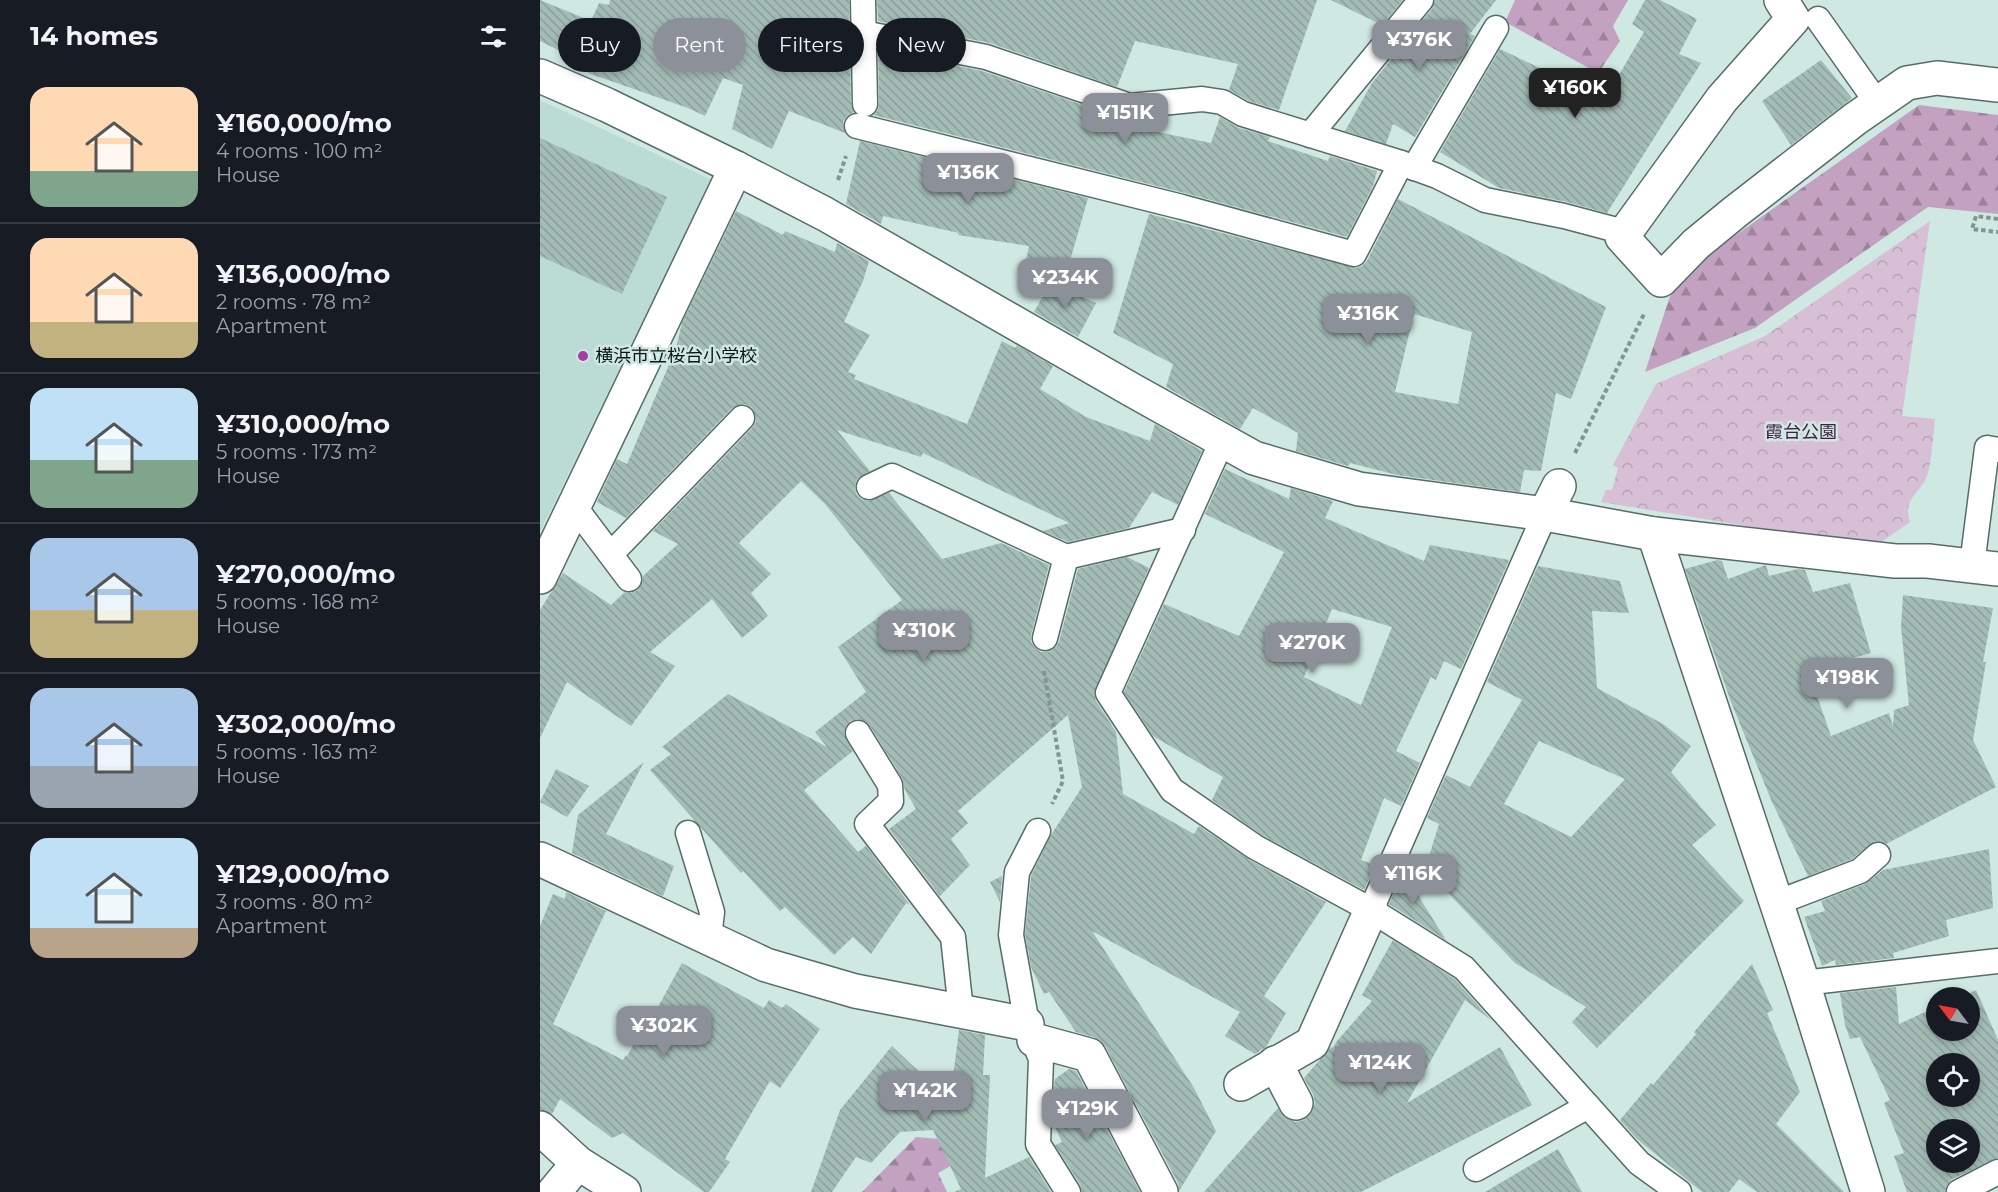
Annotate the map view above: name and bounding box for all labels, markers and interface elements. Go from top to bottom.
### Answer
chip: Buy [558,18,641,72]
chip: Rent [653,18,746,72]
chip: Filters [758,18,864,72]
chip: New [876,18,966,72]
text: 14 homes [30,20,158,52]
icon: filters [477,20,510,53]
pin: ¥376K [1377,20,1461,71]
text: ¥376K [1386,27,1452,51]
pin: ¥160K [1533,68,1617,119]
text: ¥160K [1543,75,1607,99]
pin: ¥151K [1083,93,1167,144]
text: ¥151K [1096,100,1154,124]
text: ¥160,000/mo [216,107,392,139]
icon: home [78,111,150,183]
text: 4 rooms · 100 m² [216,139,383,163]
pin: ¥136K [926,153,1010,204]
text: ¥136K [937,160,999,184]
text: House [216,163,280,187]
text: ¥136,000/mo [216,258,390,290]
pin: ¥234K [1023,258,1107,309]
icon: home [78,262,150,334]
text: ¥234K [1032,265,1098,289]
text: 2 rooms · 78 m² [216,290,371,314]
pin: ¥316K [1326,294,1410,345]
text: ¥316K [1337,301,1399,325]
text: Apartment [216,314,327,338]
place label: 横浜市立桜台小学校 [595,345,757,367]
marker: 横浜市立桜台小学校 [576,349,590,363]
text: ¥310,000/mo [216,408,390,440]
icon: home [78,412,150,484]
park label: 霞台公園 [1765,421,1837,443]
text: 5 rooms · 173 m² [216,440,377,464]
text: House [216,464,280,488]
text: ¥270,000/mo [216,558,395,590]
icon: home [78,562,150,634]
text: 5 rooms · 168 m² [216,590,379,614]
pin: ¥310K [882,611,966,662]
text: House [216,614,280,638]
text: ¥310K [893,618,955,642]
pin: ¥270K [1270,623,1354,674]
text: ¥270K [1279,630,1345,654]
pin: ¥198K [1805,658,1889,709]
text: ¥198K [1815,665,1879,689]
text: ¥302,000/mo [216,708,396,740]
icon: home [78,712,150,784]
text: 5 rooms · 163 m² [216,740,378,764]
text: House [216,764,280,788]
pin: ¥116K [1371,854,1455,905]
text: ¥129,000/mo [216,858,390,890]
text: ¥116K [1384,861,1442,885]
icon: home [78,862,150,934]
text: 3 rooms · 80 m² [216,890,373,914]
text: Apartment [216,914,327,938]
north arrow [1926,987,1980,1041]
map controls [1926,987,1980,1173]
pin: ¥302K [622,1006,706,1057]
text: ¥302K [631,1013,697,1037]
pin: ¥124K [1338,1043,1422,1094]
text: ¥124K [1348,1050,1412,1074]
button: locate [1926,1053,1980,1107]
pin: ¥142K [883,1071,967,1122]
text: ¥142K [893,1078,957,1102]
pin: ¥129K [1045,1089,1129,1140]
text: ¥129K [1056,1096,1118,1120]
button: layers [1926,1119,1980,1173]

